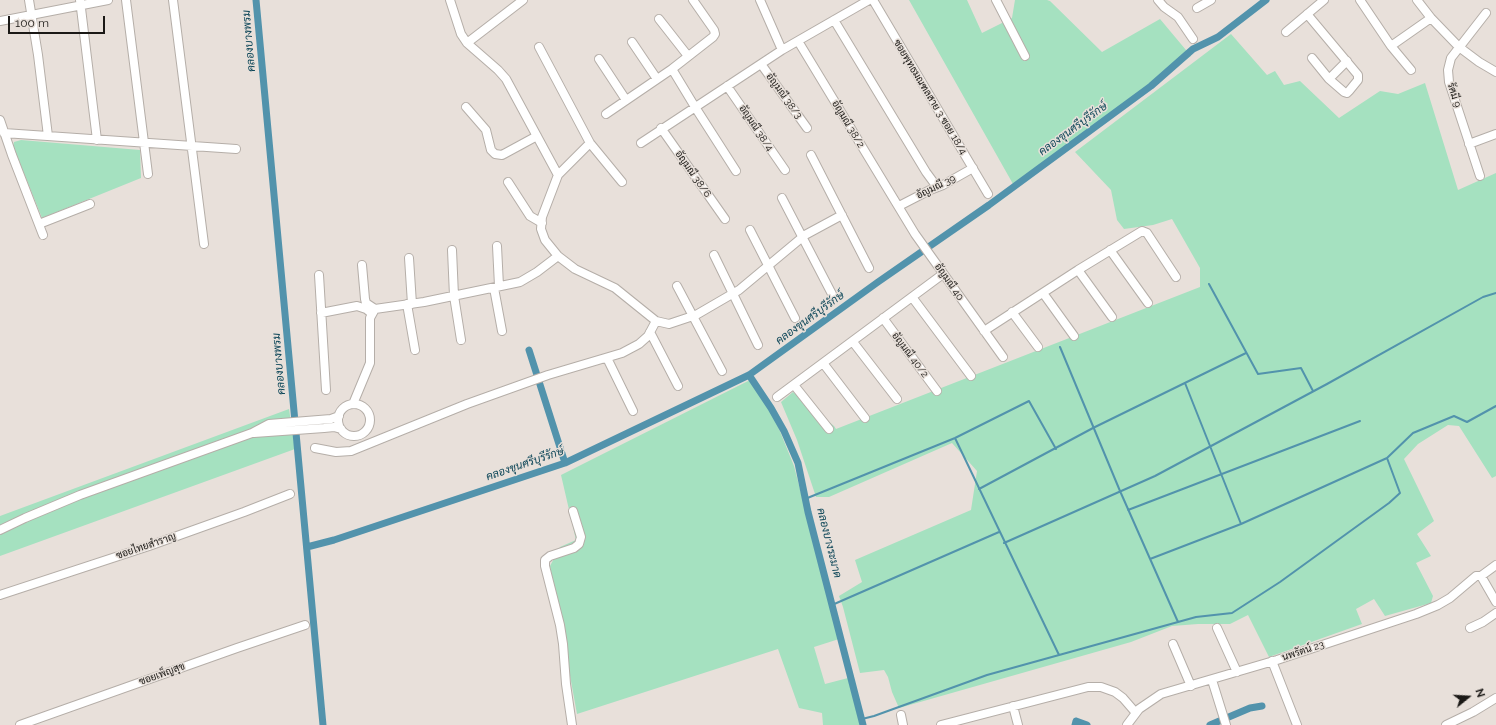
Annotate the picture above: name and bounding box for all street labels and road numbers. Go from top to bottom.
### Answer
street label: ซอยพุทธมณฑลสาย 3 ซอย 18/4 [891,37,969,157]
street label: อัญมณี 38/3 [763,71,805,121]
street label: รัศมี 9 [1445,81,1463,109]
street label: อัญมณี 38/2 [829,98,867,150]
street label: อัญมณี 38/4 [736,103,776,153]
street label: อัญมณี 38/6 [673,148,713,200]
street label: อัญมณี 39 [914,172,958,202]
street label: อัญมณี 40 [932,261,966,303]
street label: อัญมณี 40/2 [889,330,931,380]
street label: ซอยไทยสำราญ [114,530,178,562]
street label: นพรัตน์ 23 [1280,639,1326,663]
street label: ซอยเพ็ญสุข [137,660,187,688]

